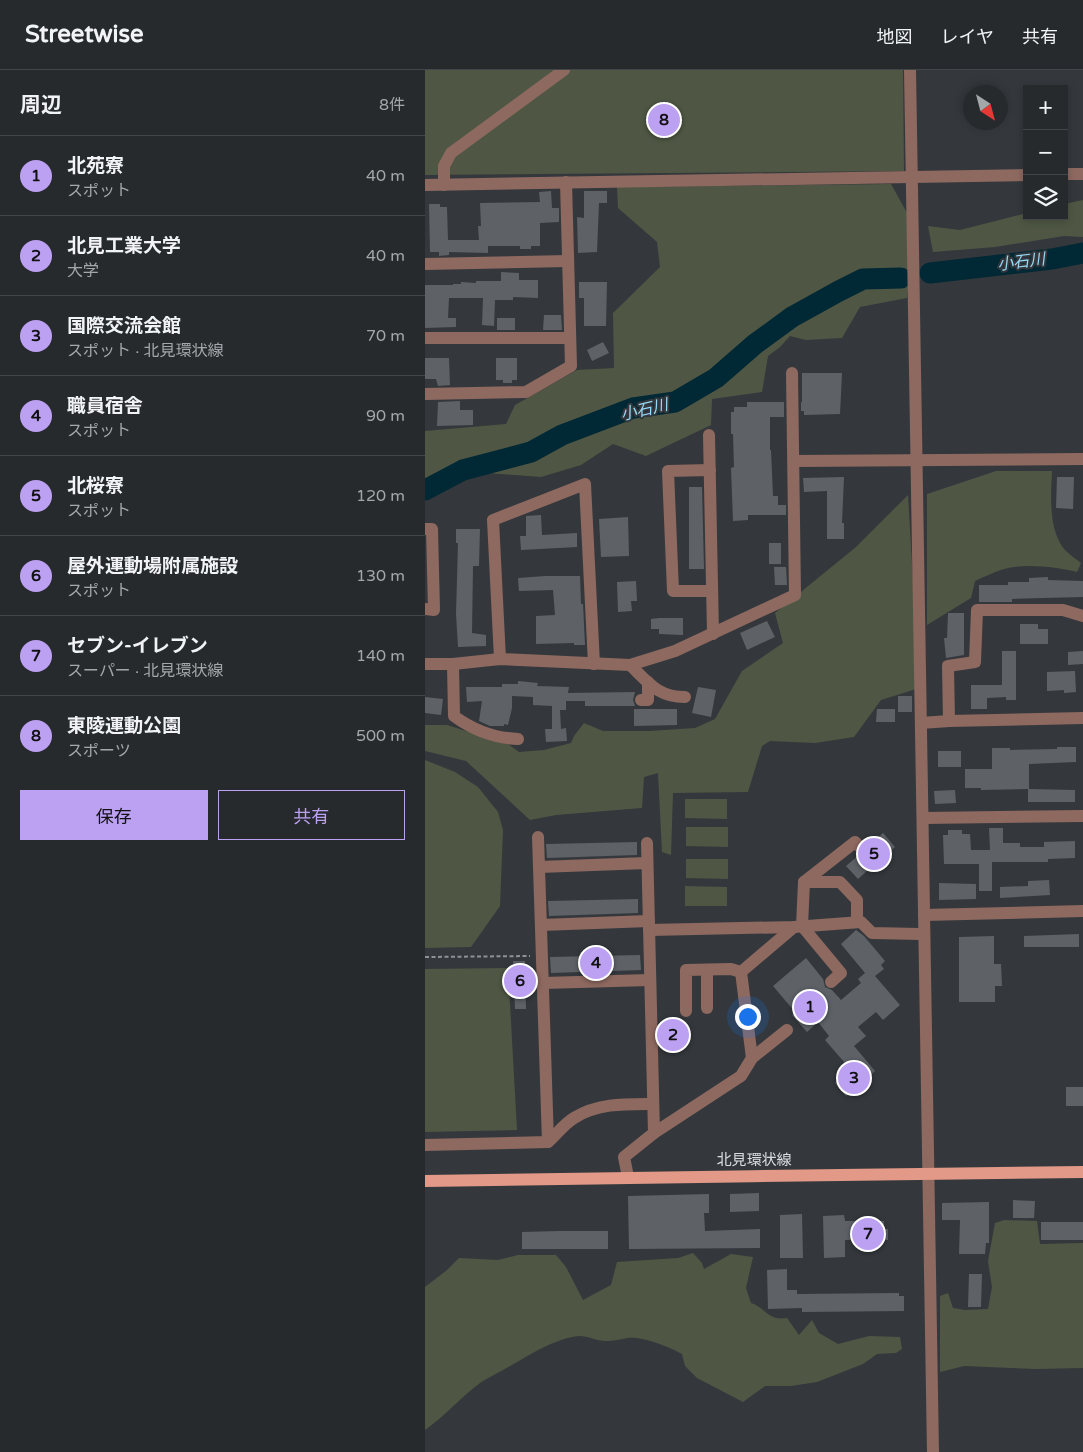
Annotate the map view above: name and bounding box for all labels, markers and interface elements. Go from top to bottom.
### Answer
text: Streetwise [25,20,144,49]
text: 地図 [877,26,913,48]
text: レイヤ [941,26,994,48]
text: 共有 [1022,26,1058,48]
north arrow [963,85,1008,130]
map controls [1023,85,1068,220]
button: + [1023,85,1068,130]
text: 周辺 [20,93,62,118]
text: 8件 [379,95,405,115]
pin: 8 [648,101,680,139]
button: − [1023,130,1068,175]
text: 北苑寮 [67,155,124,177]
text: 1 [31,166,41,186]
text: 40 m [366,166,405,186]
button: layers [1023,175,1068,220]
text: スポット [67,181,131,201]
text: 北見工業大学 [67,235,181,257]
text: 2 [31,246,41,266]
text: 40 m [366,246,405,266]
water label: 小石川 [996,249,1048,275]
text: 大学 [67,261,99,281]
text: 国際交流会館 [67,315,181,337]
text: 3 [31,326,41,346]
text: 70 m [366,326,405,346]
text: スポット · 北見環状線 [67,341,223,361]
water label: 小石川 [619,394,672,425]
text: 職員宿舎 [67,395,143,417]
text: 4 [31,406,41,426]
text: 90 m [366,406,405,426]
text: スポット [67,421,131,441]
text: 北桜寮 [67,475,124,497]
text: 5 [31,486,41,506]
text: 120 m [356,486,405,506]
text: スポット [67,501,131,521]
text: 屋外運動場附属施設 [67,555,238,577]
text: 6 [31,566,41,586]
text: 130 m [356,566,405,586]
text: スポット [67,581,131,601]
text: セブン-イレブン [67,635,208,657]
text: 7 [31,646,41,666]
text: 140 m [356,646,405,666]
text: スーパー · 北見環状線 [67,661,223,681]
text: 東陵運動公園 [67,715,181,737]
text: 8 [31,726,41,746]
text: 500 m [356,726,405,746]
text: スポーツ [67,741,131,761]
button: 保存 [20,790,208,840]
button: 共有 [218,790,405,840]
pin: 5 [858,835,890,873]
pin: 4 [580,944,612,982]
pin: 6 [504,962,536,1000]
pin: 1 [794,988,826,1026]
your location [735,1004,761,1030]
pin: 2 [657,1016,689,1054]
pin: 3 [838,1059,870,1097]
street label: 北見環状線 [716,1151,792,1169]
pin: 7 [852,1215,884,1253]

